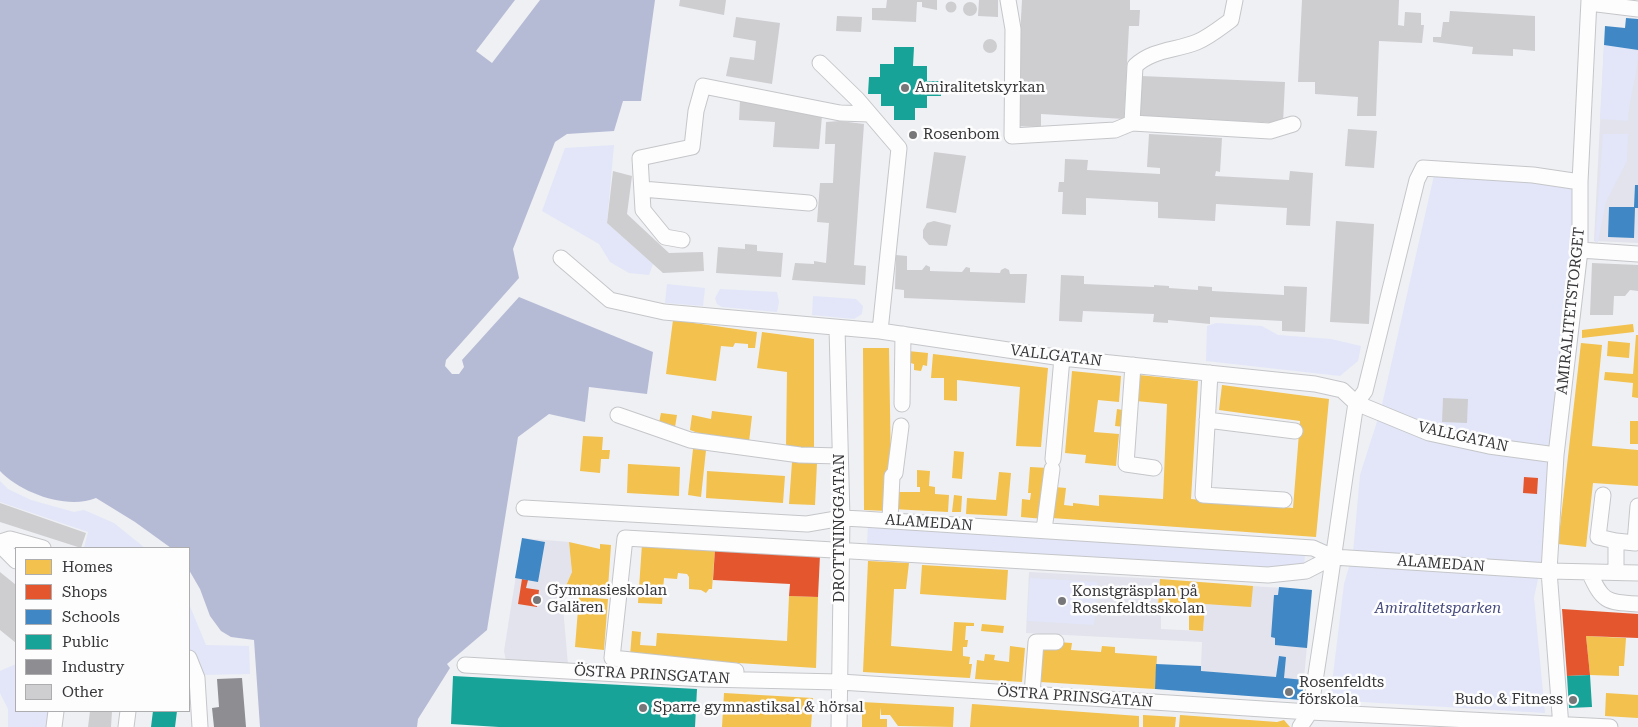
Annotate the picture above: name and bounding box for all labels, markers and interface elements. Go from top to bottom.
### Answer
place label: Amiralitetskyrkan [915,79,1045,97]
marker: Amiralitetskyrkan [899,82,911,94]
place label: Rosenbom [923,126,1000,144]
marker: Rosenbom [907,129,919,141]
street label: AMIRALITETSTORGET [1553,226,1589,396]
street label: VALLGATAN [1009,341,1103,371]
street label: VALLGATAN [1416,418,1510,456]
street label: DROTTNINGGATAN [831,454,849,602]
street label: ALAMEDAN [884,511,974,535]
legend [15,547,190,712]
street label: ALAMEDAN [1396,552,1486,576]
text: Homes [62,558,113,576]
place label: Gymnasieskolan Galären [547,582,667,617]
text: Shops [62,583,107,601]
place label: Konstgräsplan på Rosenfeldtsskolan [1072,583,1205,618]
marker: Gymnasieskolan Galären [531,594,543,606]
marker: Konstgräsplan på Rosenfeldtsskolan [1056,595,1068,607]
park label: Amiralitetsparken [1375,600,1501,618]
text: Schools [62,608,120,626]
text: Public [62,633,109,651]
text: Industry [62,658,124,676]
street label: ÖSTRA PRINSGATAN [573,662,731,688]
place label: Rosenfeldts förskola [1299,674,1384,709]
text: Other [62,683,104,701]
street label: ÖSTRA PRINSGATAN [996,683,1154,711]
marker: Rosenfeldts förskola [1283,686,1295,698]
place label: Budo & Fitness [1455,691,1563,709]
marker: Budo & Fitness [1567,694,1579,706]
place label: Sparre gymnastiksal & hörsal [653,699,864,717]
marker: Sparre gymnastiksal & hörsal [637,702,649,714]

